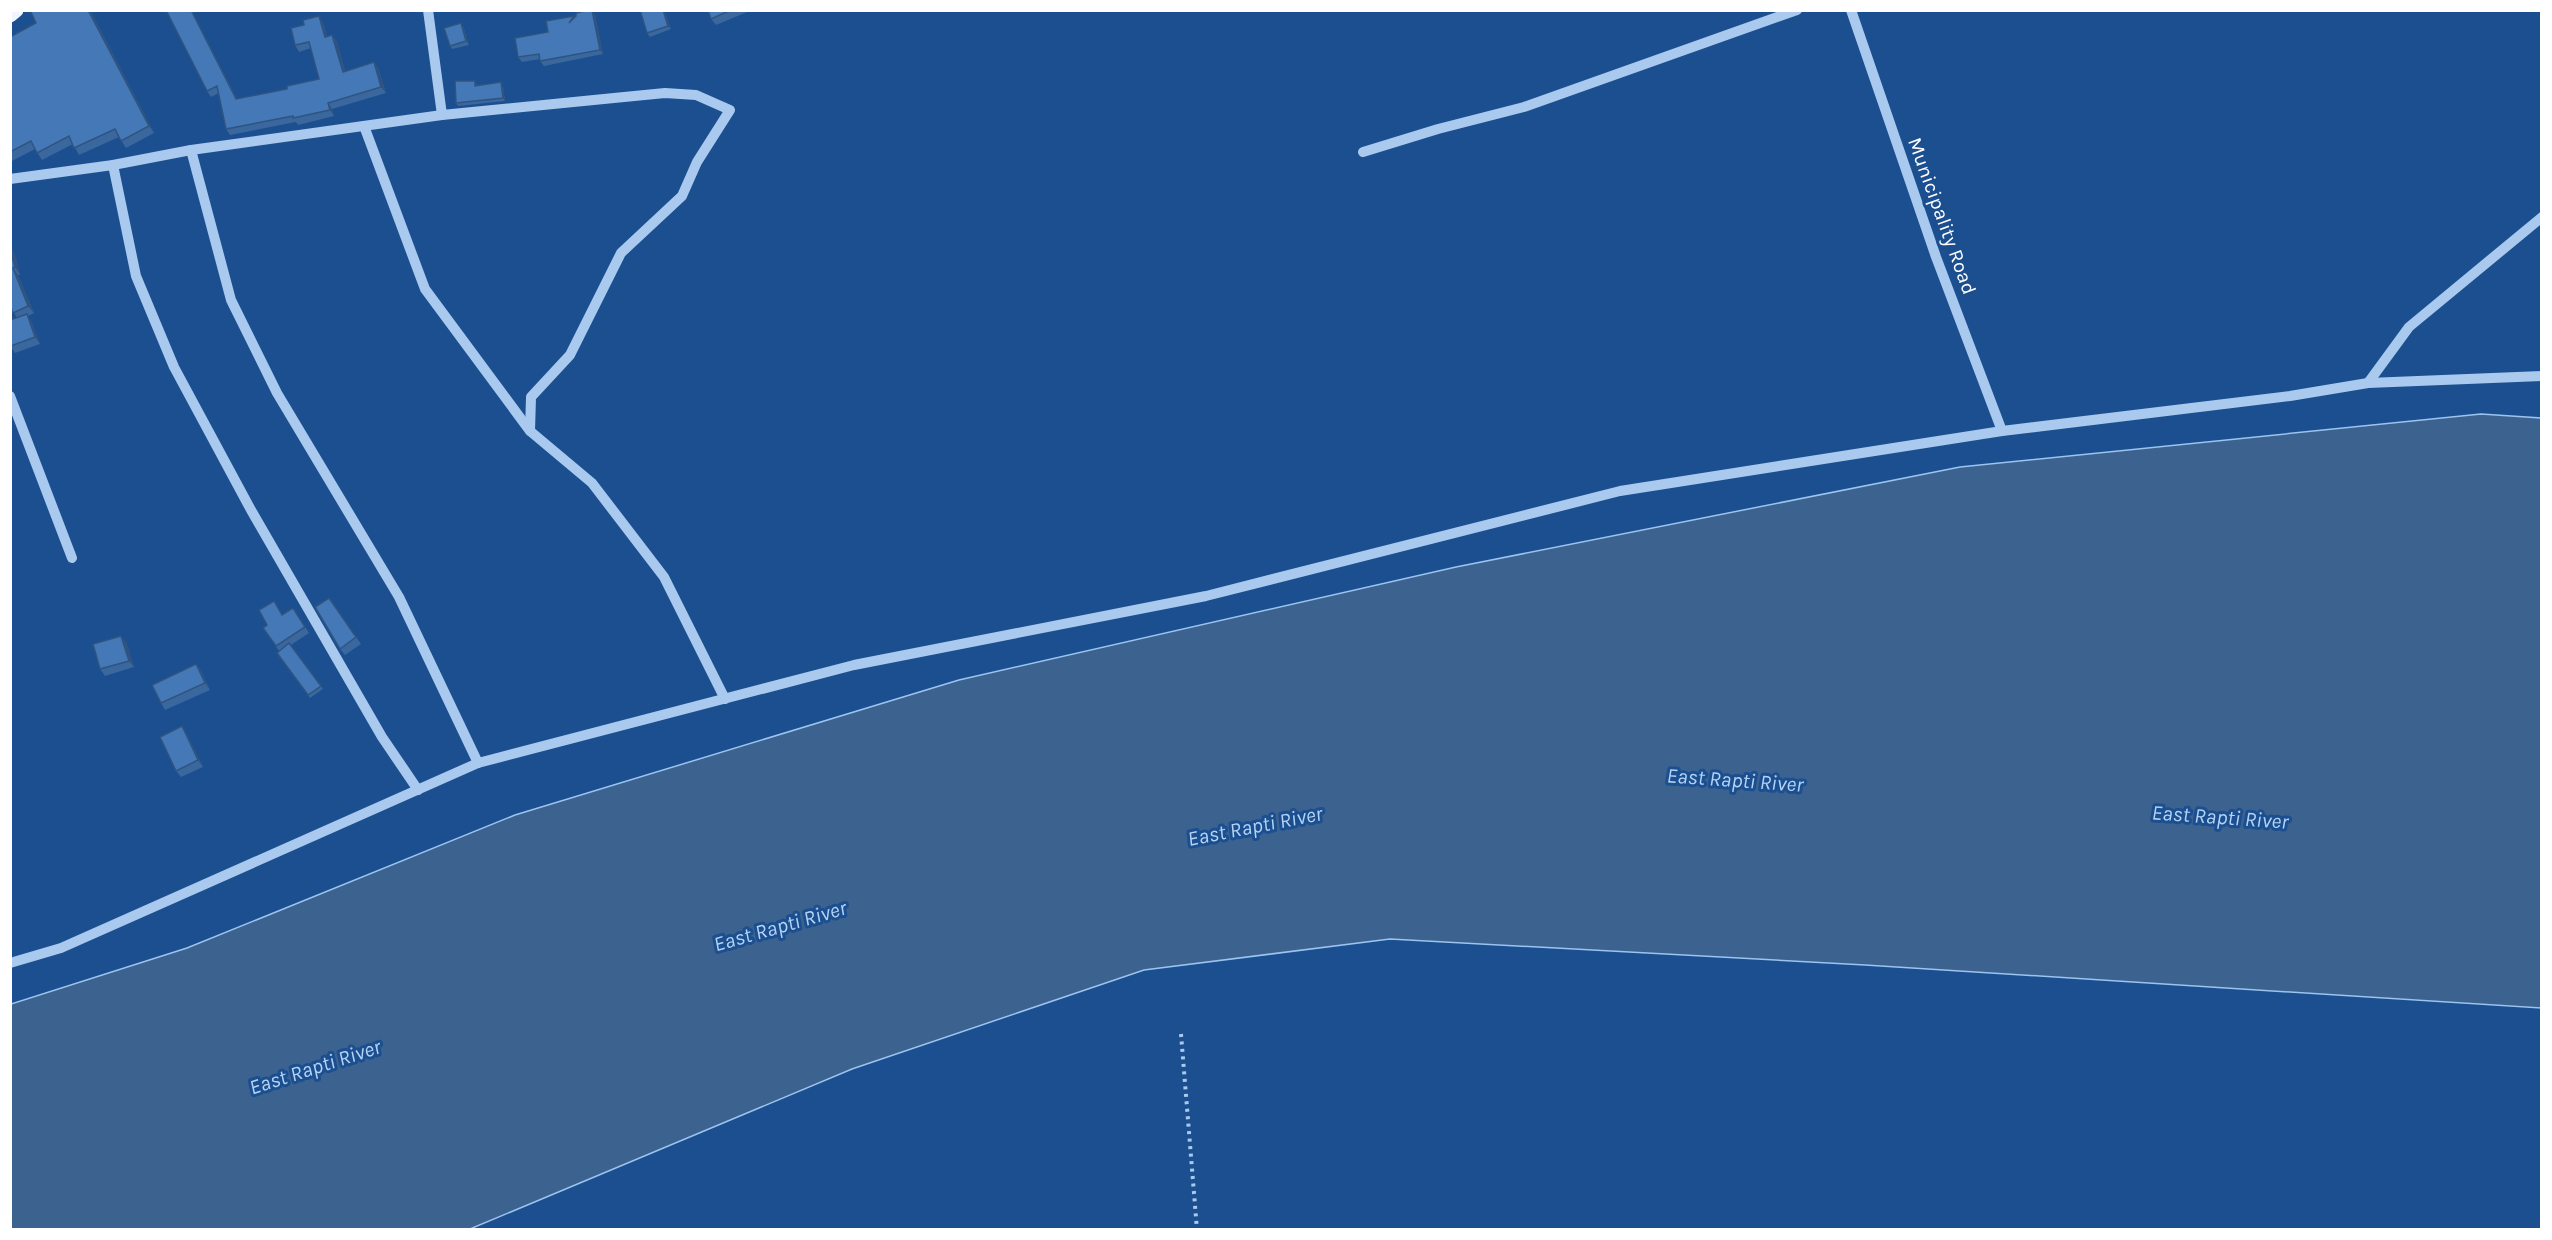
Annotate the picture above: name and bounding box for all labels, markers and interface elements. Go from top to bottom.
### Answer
street label: Municipality Road [1903,134,1981,298]
water label: East Rapti River [1666,763,1805,797]
water label: East Rapti River [2151,800,2290,834]
water label: East Rapti River [1185,801,1325,851]
water label: East Rapti River [711,895,850,956]
water label: East Rapti River [246,1034,385,1100]

